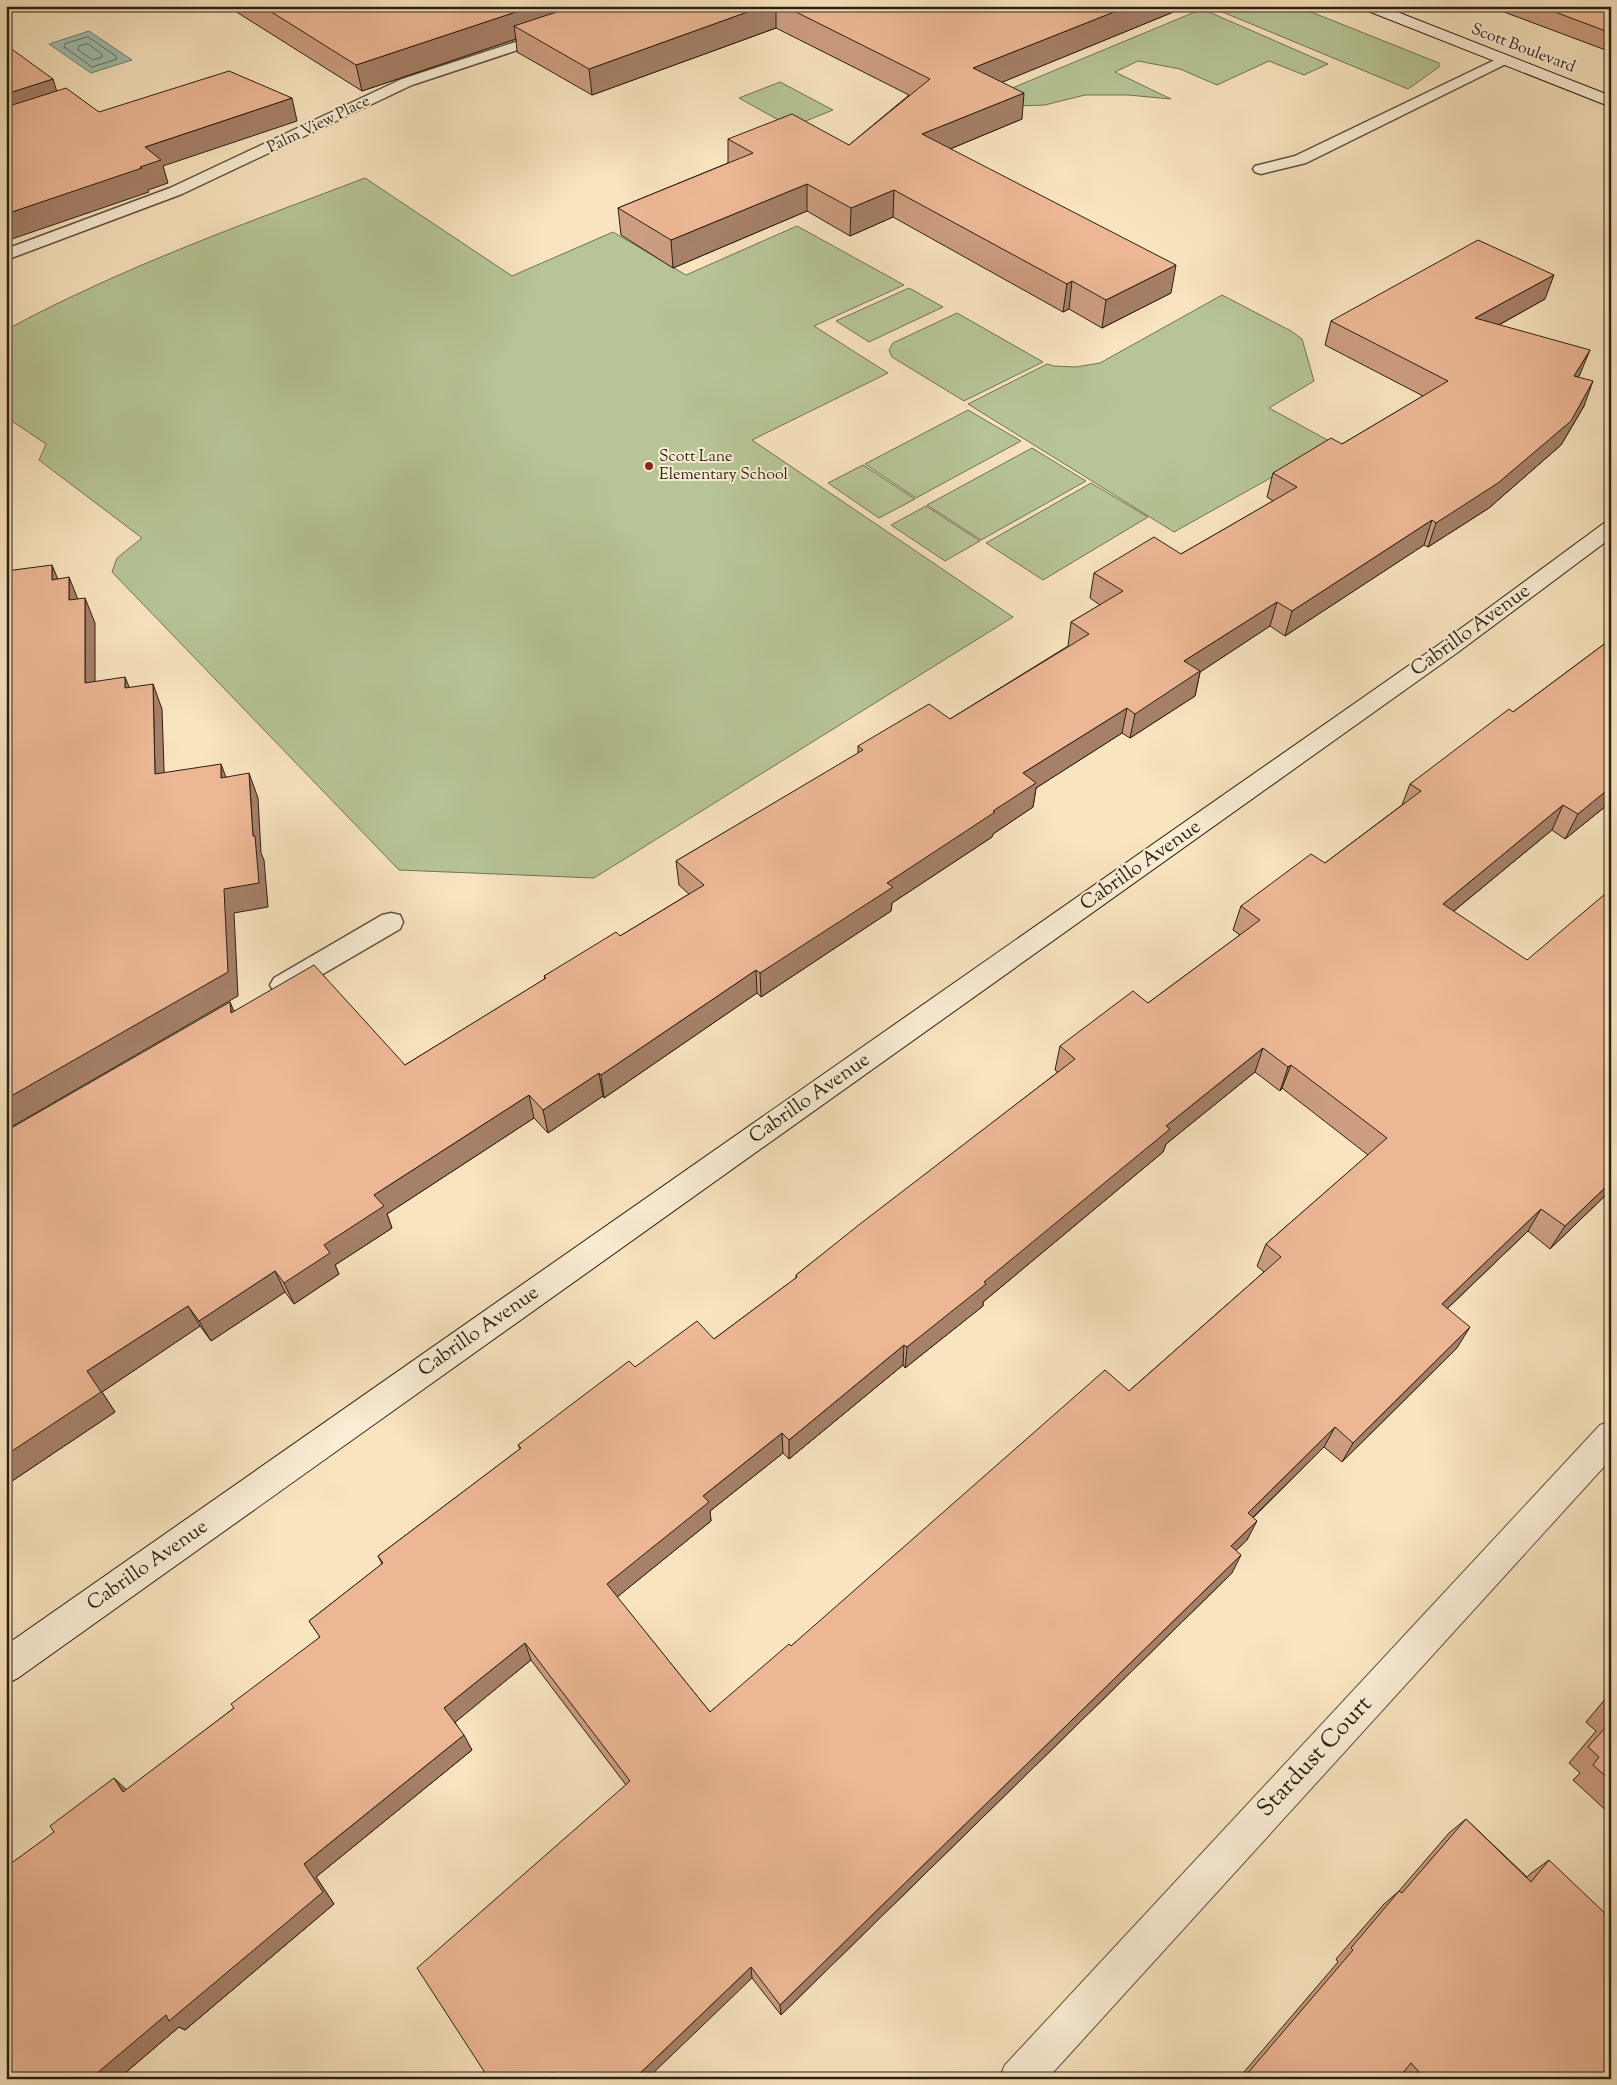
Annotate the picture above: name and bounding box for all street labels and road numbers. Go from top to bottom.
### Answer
street label: Scott Boulevard [1468,19,1578,79]
street label: Palm View Place [264,90,374,160]
street label: Cabrillo Avenue [1405,578,1537,684]
street label: Cabrillo Avenue [1075,813,1207,919]
street label: Cabrillo Avenue [744,1046,876,1152]
street label: Cabrillo Avenue [413,1279,545,1385]
street label: Cabrillo Avenue [82,1513,214,1619]
street label: Stardust Court [1250,1689,1380,1825]

